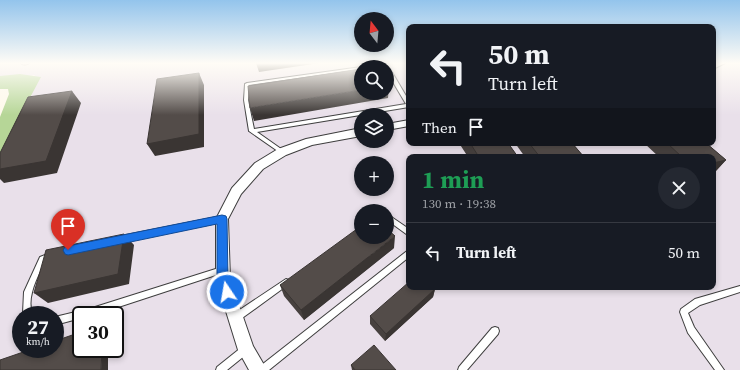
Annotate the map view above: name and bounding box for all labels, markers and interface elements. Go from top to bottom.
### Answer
north arrow [354,12,394,52]
map controls [354,12,394,244]
text: 50 m [488,35,550,73]
icon: left [422,40,474,92]
button: search [354,60,394,100]
text: Turn left [488,71,558,96]
button: layers [354,108,394,148]
icon: arrive [465,116,487,138]
text: Then [422,117,457,138]
button: + [354,156,394,196]
text: 1 min [422,163,484,196]
button: close [658,167,700,209]
text: 130 m · 19:38 [422,195,496,212]
button: − [354,204,394,244]
pin [51,209,85,250]
icon: arrive [57,215,79,237]
icon: left [422,242,444,264]
text: Turn left [456,242,516,263]
text: 50 m [668,242,700,263]
position arrow [206,271,248,313]
speed limit sign: 30 [72,306,124,358]
text: 27 [27,313,49,341]
text: km/h [26,335,50,348]

